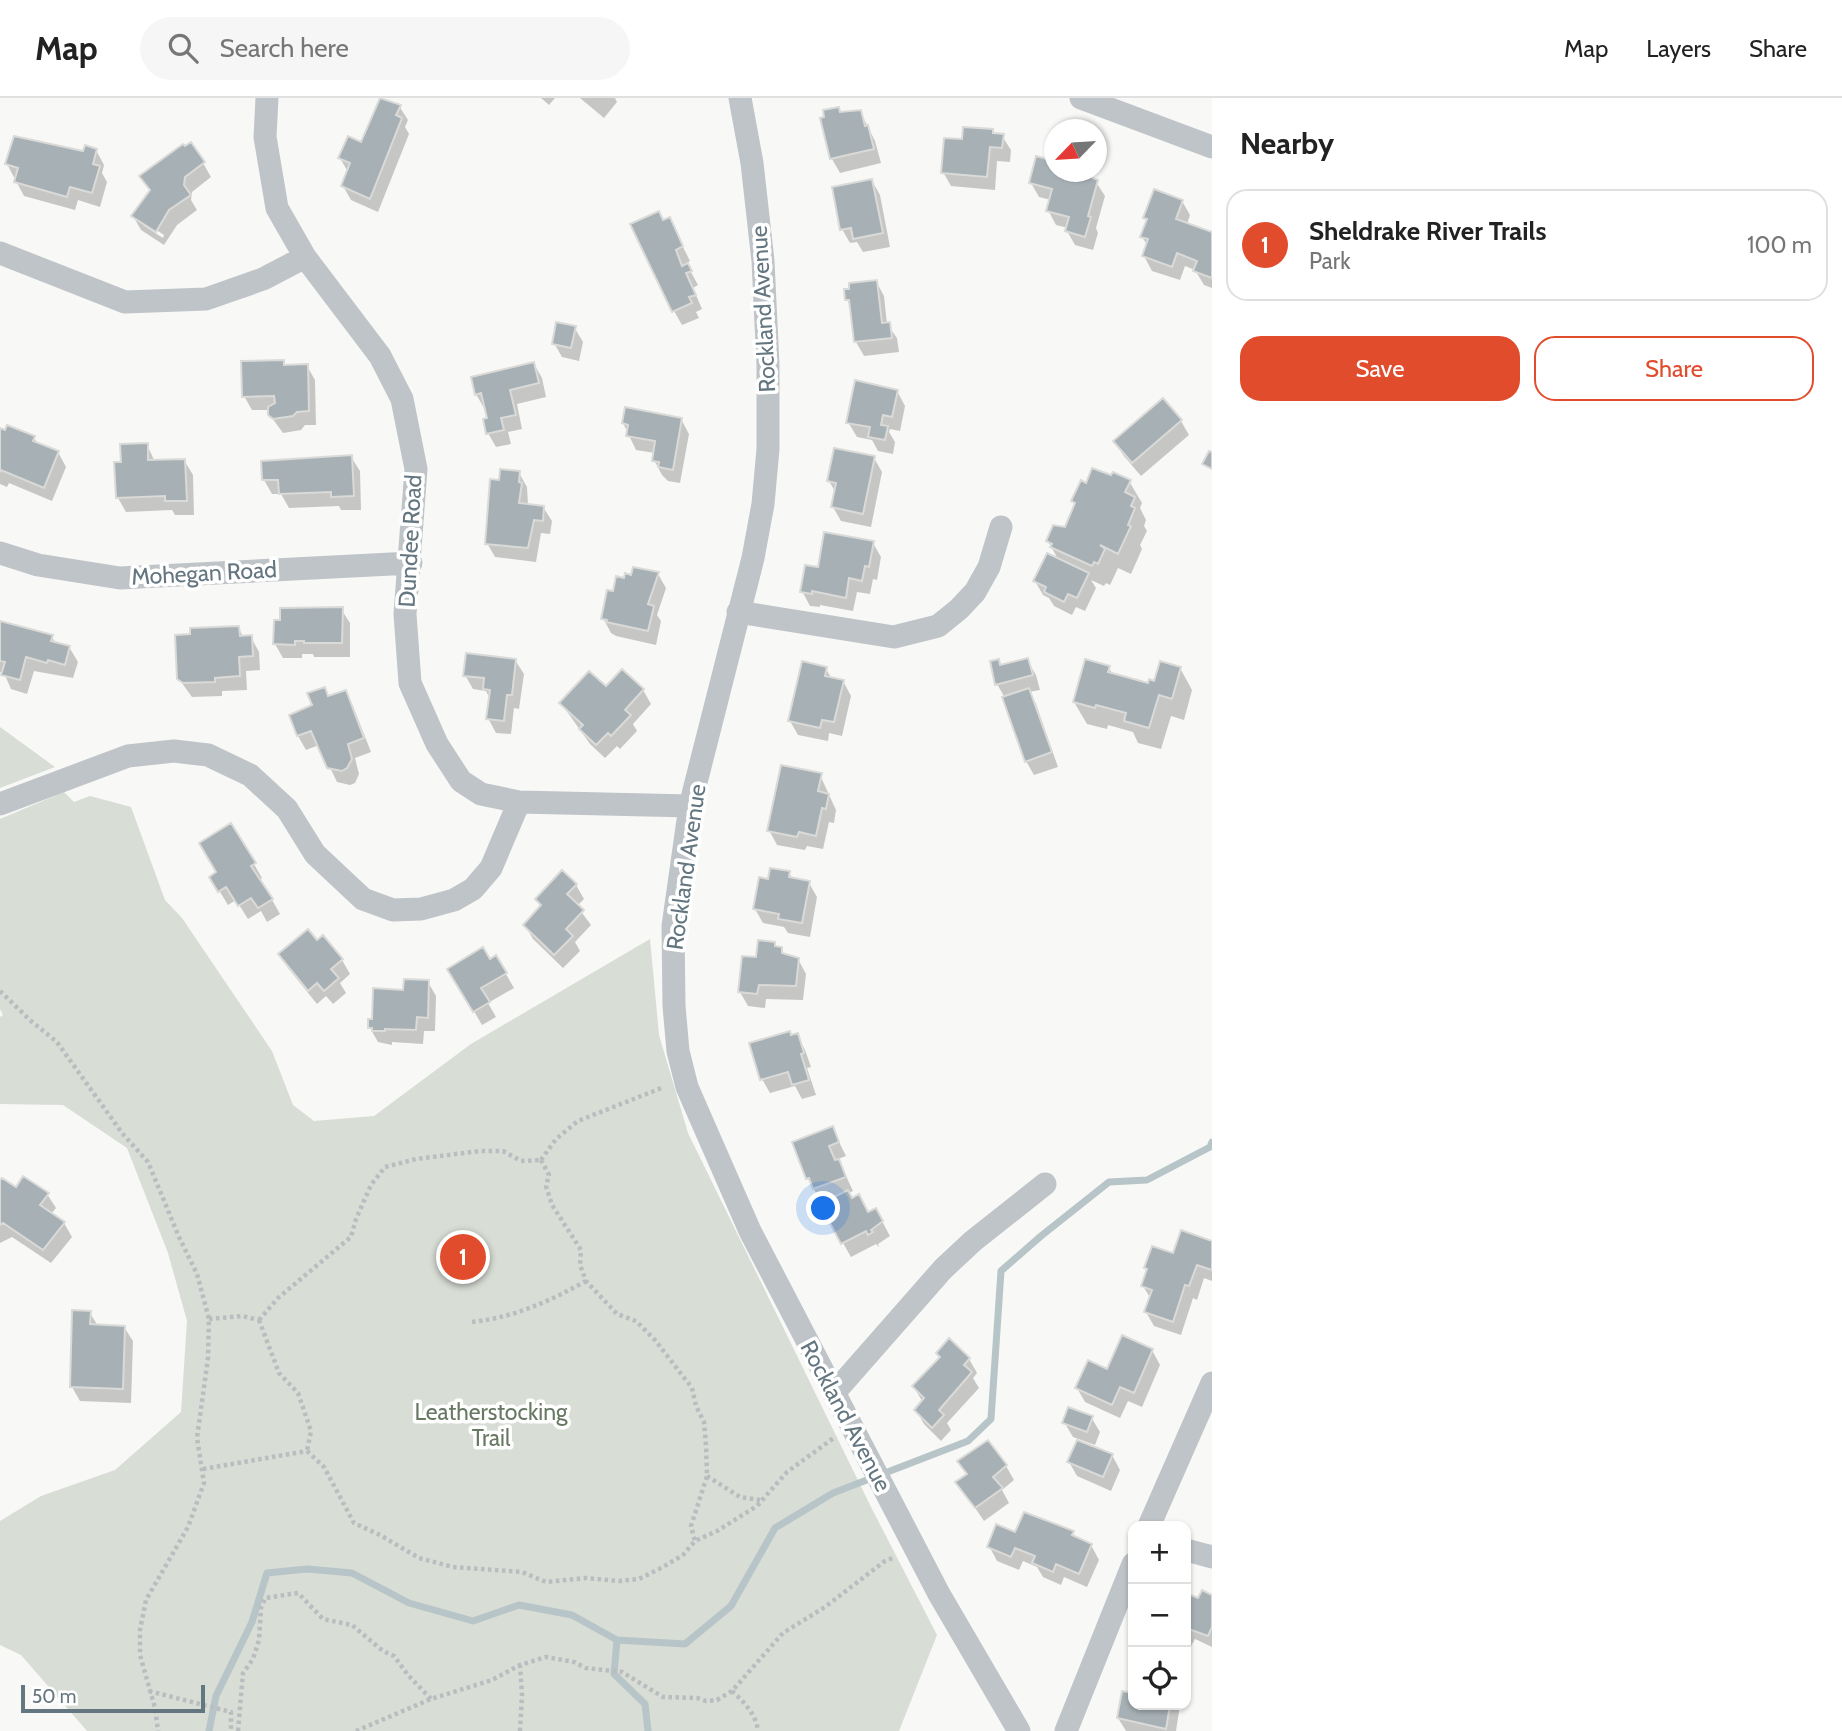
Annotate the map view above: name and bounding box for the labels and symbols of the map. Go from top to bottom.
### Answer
north arrow [1044,119,1107,182]
street label: Rockland Avenue [745,225,781,393]
street label: Dundee Road [393,474,427,608]
street label: Mohegan Road [131,555,277,591]
street label: Rockland Avenue [661,782,712,952]
your location [806,1191,840,1225]
pin: 1 [440,1231,486,1283]
street label: Rockland Avenue [794,1336,898,1497]
park label: Leatherstocking Trail [415,1398,568,1452]
scale bar [21,1682,205,1714]

